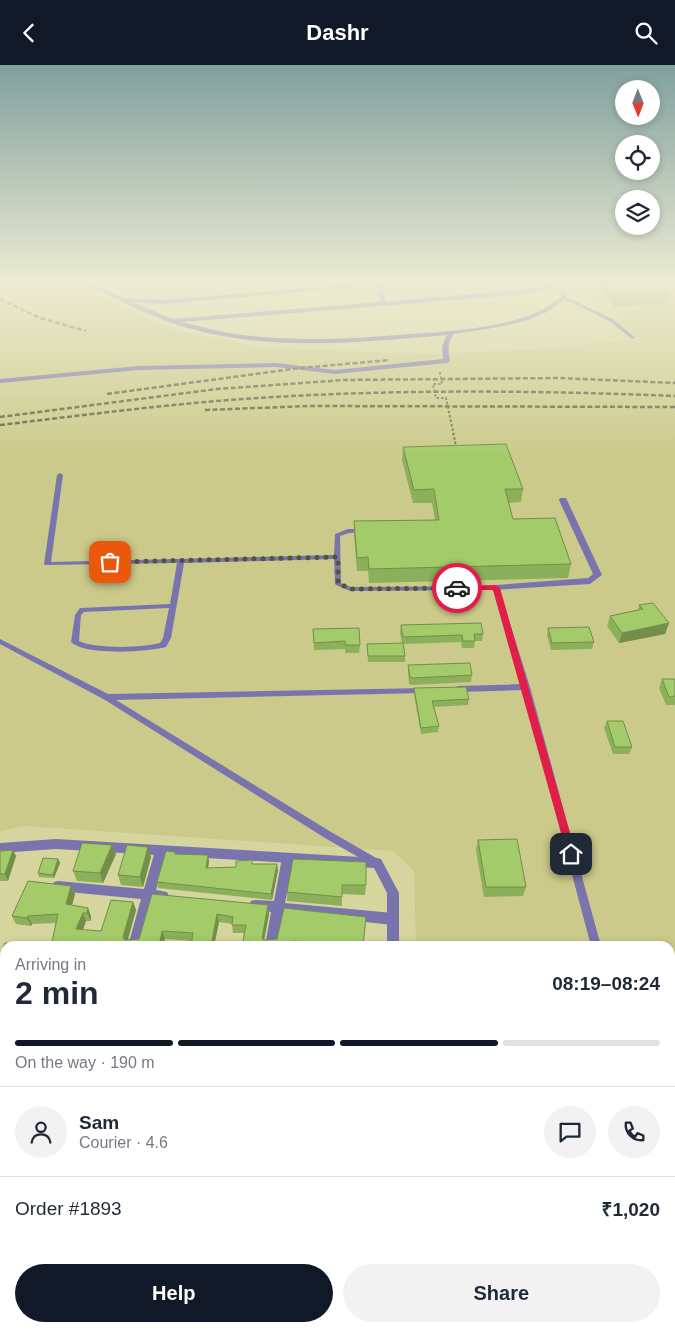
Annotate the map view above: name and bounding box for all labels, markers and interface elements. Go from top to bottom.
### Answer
icon: back [15,19,43,47]
icon: search [632,19,660,47]
text: Dashr [306,20,369,45]
north arrow [615,80,660,125]
map controls [615,80,660,235]
button: locate [615,135,660,180]
button: layers [615,190,660,235]
pin [89,541,131,583]
icon: bag [96,548,124,576]
courier [432,563,482,613]
icon: car [443,574,471,602]
pin [550,833,592,875]
icon: home [557,840,585,868]
text: Arriving in [15,956,86,973]
text: 08:19–08:24 [552,973,660,994]
text: 2 min [15,975,99,1011]
text: On the way · 190 m [15,1054,155,1071]
button: person [15,1106,67,1158]
button: chat [544,1106,596,1158]
button: phone [608,1106,660,1158]
text: Sam [79,1112,119,1133]
text: Courier · 4.6 [79,1134,168,1151]
text: Order #1893 [15,1198,122,1219]
text: ₹1,020 [602,1199,660,1220]
button: Help [15,1264,333,1322]
button: Share [343,1264,660,1322]

